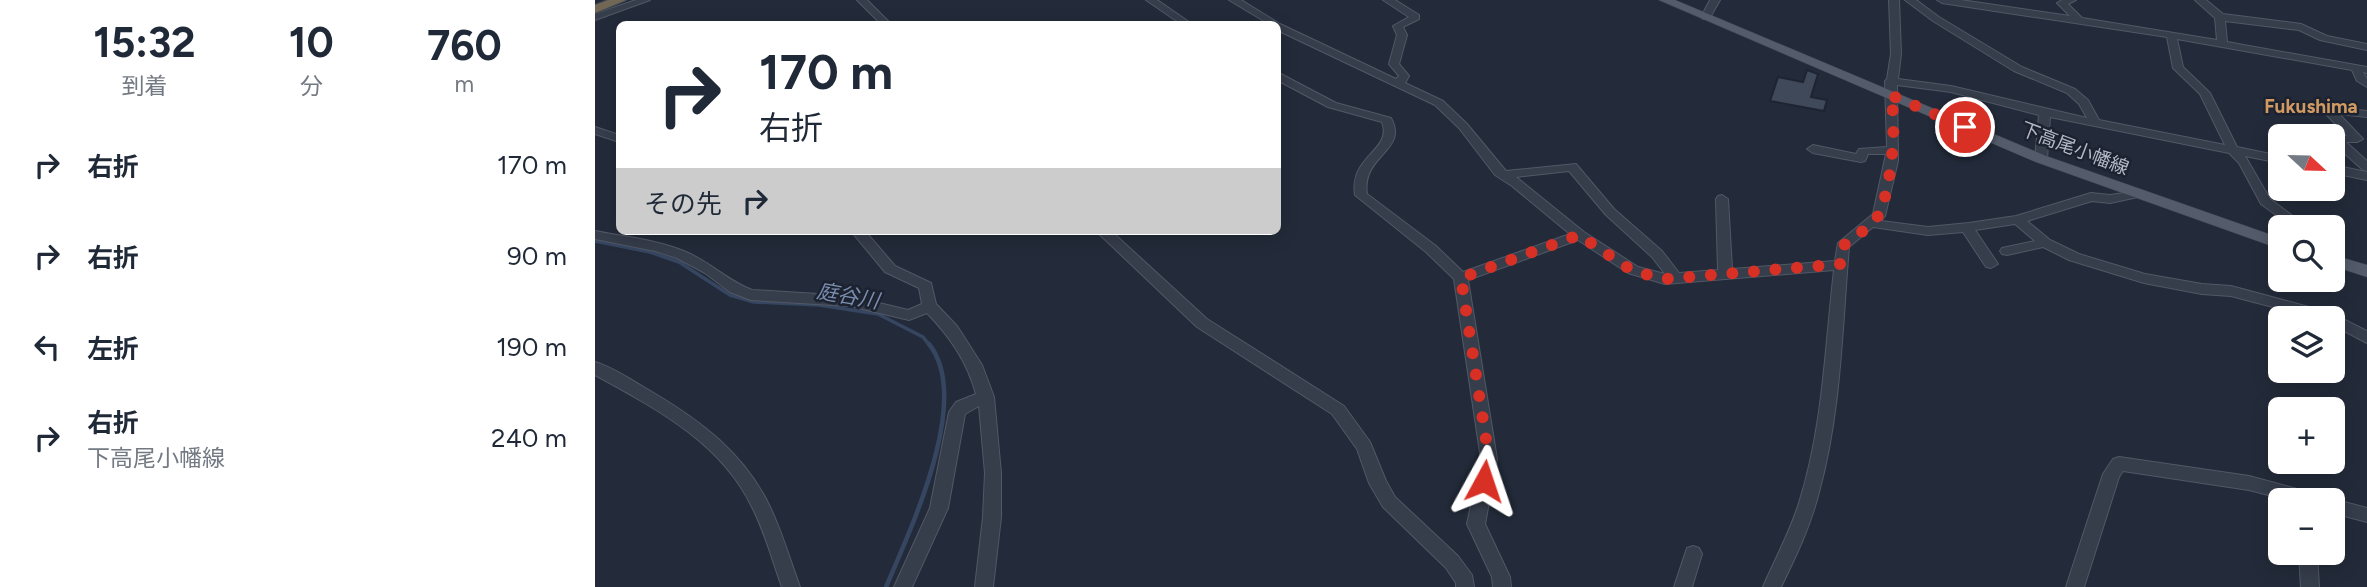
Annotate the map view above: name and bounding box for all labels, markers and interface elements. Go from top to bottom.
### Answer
text: 15:32 [93,17,196,68]
text: 10 [289,17,334,68]
text: 760 [427,20,502,71]
text: 170 m [759,42,893,101]
icon: right [644,49,735,140]
text: m [455,70,474,98]
text: 到着 [121,72,167,100]
text: 分 [300,72,323,100]
district label: Fukushima [2264,95,2358,118]
pin [1935,97,1995,157]
icon: arrive [1946,108,1984,146]
text: 右折 [759,109,823,147]
street label: 下高尾小幡線 [2017,117,2132,180]
north arrow [2268,124,2345,201]
map controls [2268,124,2345,565]
icon: right [28,146,66,184]
text: 170 m [497,149,567,181]
text: 右折 [87,151,139,183]
icon: right [736,182,774,220]
text: その先 [644,188,722,220]
button: search [2268,215,2345,292]
icon: right [28,237,66,275]
text: 90 m [507,240,567,272]
text: 右折 [87,242,139,274]
water label: 庭谷川 [815,278,883,314]
button: layers [2268,306,2345,383]
icon: left [28,328,66,366]
text: 190 m [496,331,567,363]
text: 左折 [87,333,139,365]
button: + [2268,397,2345,474]
text: 右折 [87,407,139,439]
icon: right [28,419,66,457]
text: 240 m [491,422,567,454]
text: 下高尾小幡線 [87,444,225,472]
position arrow [1447,444,1521,518]
button: − [2268,488,2345,565]

